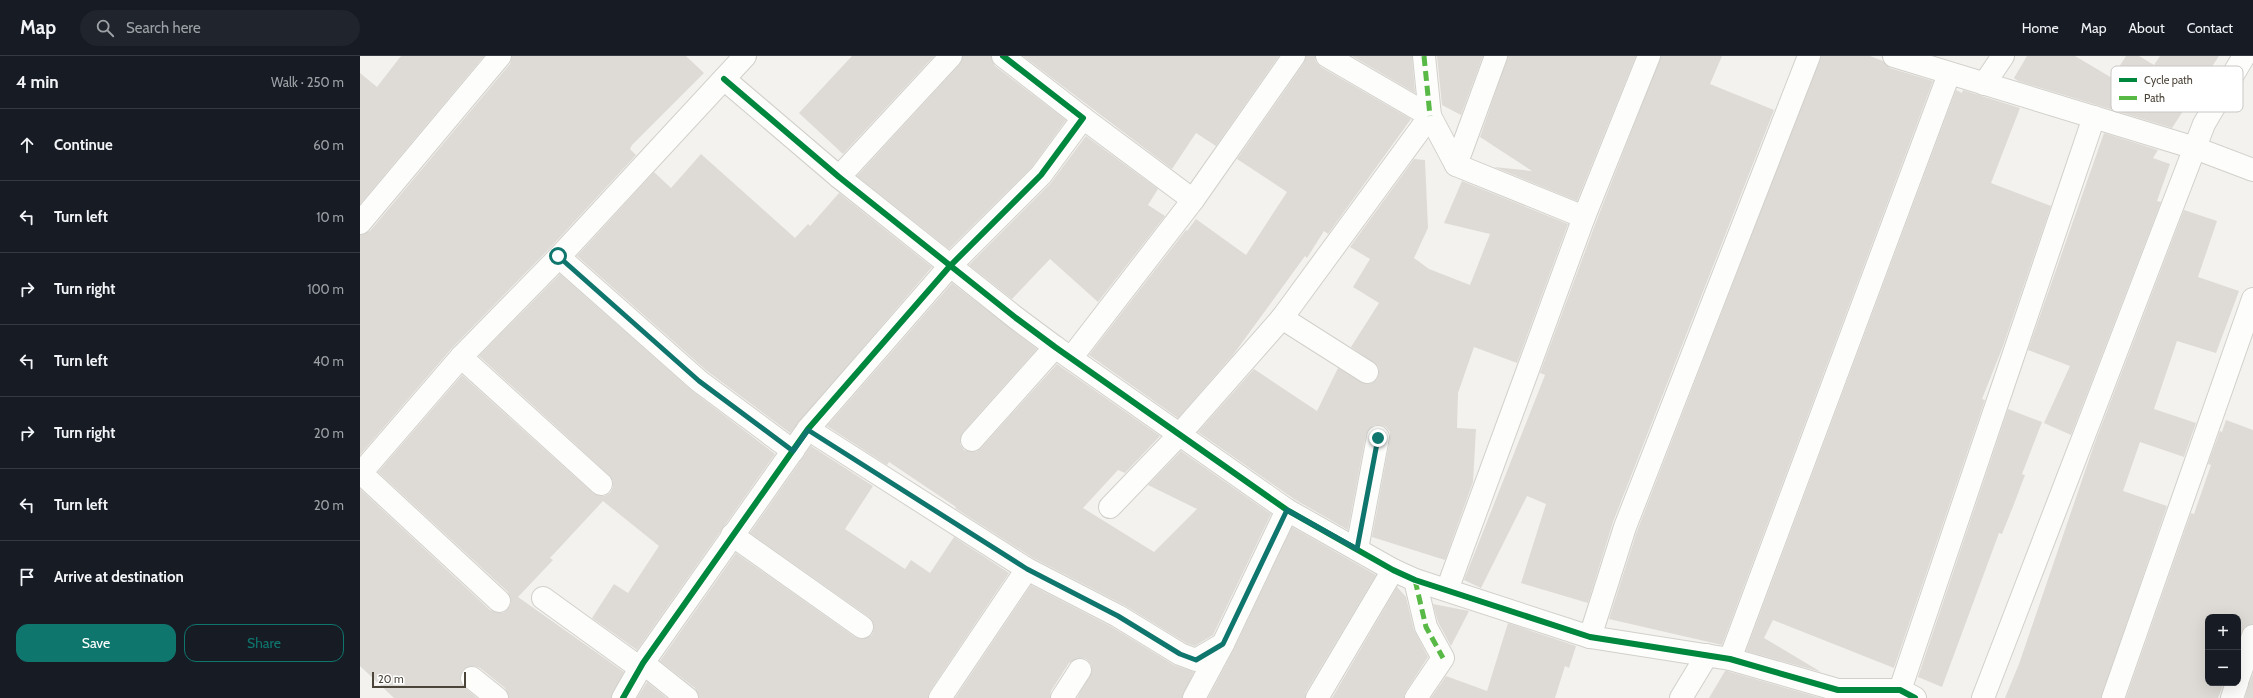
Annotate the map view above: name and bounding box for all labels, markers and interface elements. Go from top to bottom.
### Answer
search box [80,10,360,46]
text: Map [20,16,56,39]
icon: search [94,17,116,39]
text: Search here [126,19,201,37]
text: Home [2022,19,2059,37]
text: Map [2081,19,2106,37]
text: About [2128,19,2165,37]
text: Contact [2187,19,2233,37]
legend [2111,66,2243,112]
text: 4 min [16,72,59,92]
text: Cycle path [2144,73,2193,87]
text: Walk · 250 m [271,74,344,90]
text: Path [2144,91,2165,105]
icon: ahead [16,134,38,156]
text: Continue [54,136,113,154]
text: 60 m [313,137,344,153]
icon: left [16,206,38,228]
text: Turn left [54,208,108,226]
text: 10 m [316,209,344,225]
route start [549,247,567,265]
icon: right [16,278,38,300]
text: Turn right [54,280,115,298]
text: 100 m [307,281,344,297]
icon: left [16,350,38,372]
text: Turn left [54,352,108,370]
text: 40 m [313,353,344,369]
icon: right [16,422,38,444]
text: Turn right [54,424,115,442]
text: 20 m [314,425,344,441]
route end [1369,429,1387,447]
icon: left [16,494,38,516]
text: Turn left [54,496,108,514]
text: 20 m [314,497,344,513]
icon: arrive [16,566,38,588]
text: Arrive at destination [54,568,184,586]
map controls [2205,614,2241,686]
button: + [2205,614,2241,650]
button: Save [16,624,176,662]
button: Share [184,624,344,662]
button: − [2205,650,2241,686]
scale bar [372,670,466,689]
text: 20 m [378,672,404,686]

